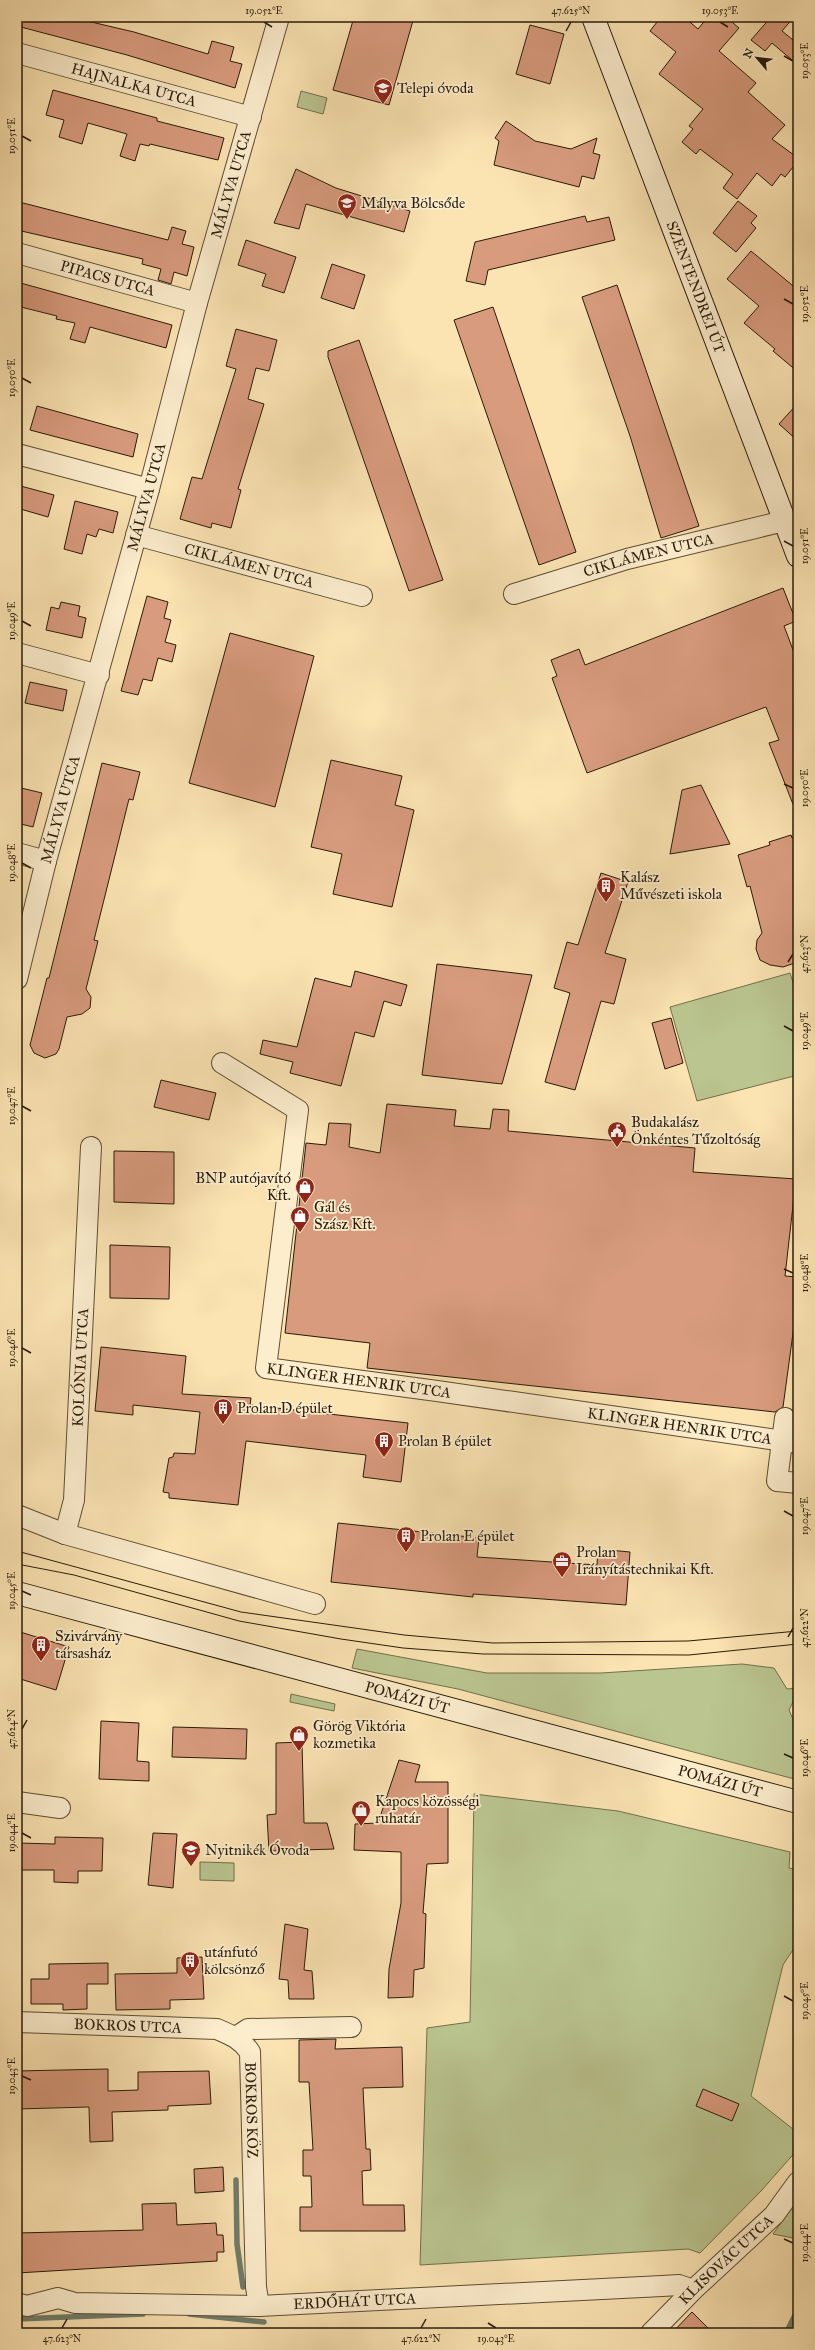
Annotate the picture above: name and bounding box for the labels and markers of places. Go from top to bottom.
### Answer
school or university icon: Telepi óvoda [372,77,394,105]
place label: Telepi óvoda [397,79,474,97]
school or university icon: Mályva Bölcsőde [336,192,358,220]
place label: Mályva Bölcsőde [361,194,465,212]
place label: Kalász Művészeti iskola [620,868,723,903]
building icon: Kalász Művészeti iskola [595,875,617,903]
place label: Budakalász Önkéntes Tűzoltóság [631,1113,761,1148]
public building icon: Budakalász Önkéntes Tűzoltóság [606,1120,628,1148]
place label: BNP autójavító Kft. [195,1169,291,1204]
shop icon: BNP autójavító Kft. [294,1176,316,1204]
place label: Gál és Szász Kft. [314,1198,376,1233]
shop icon: Gál és Szász Kft. [289,1205,311,1233]
building icon: Prolan D épület [212,1397,234,1425]
place label: Prolan D épület [237,1399,333,1417]
building icon: Prolan B épület [373,1430,395,1458]
place label: Prolan B épület [398,1432,493,1450]
building icon: Prolan E épület [395,1525,417,1553]
place label: Prolan E épület [420,1527,515,1545]
place label: Prolan Irányítástechnikai Kft. [576,1543,714,1578]
office icon: Prolan Irányítástechnikai Kft. [551,1550,573,1578]
place label: Szivárvány társasház [55,1627,123,1662]
building icon: Szivárvány társasház [30,1634,52,1662]
place label: Görög Viktória kozmetika [313,1717,406,1752]
shop icon: Görög Viktória kozmetika [288,1724,310,1752]
place label: Kapocs közösségi ruhatár [375,1792,480,1827]
shop icon: Kapocs közösségi ruhatár [350,1799,372,1827]
school or university icon: Nyitnikék Óvoda [180,1839,202,1867]
place label: Nyitnikék Óvoda [205,1840,310,1859]
place label: utánfutó kölcsönző [204,1943,265,1978]
building icon: utánfutó kölcsönző [179,1950,201,1978]

